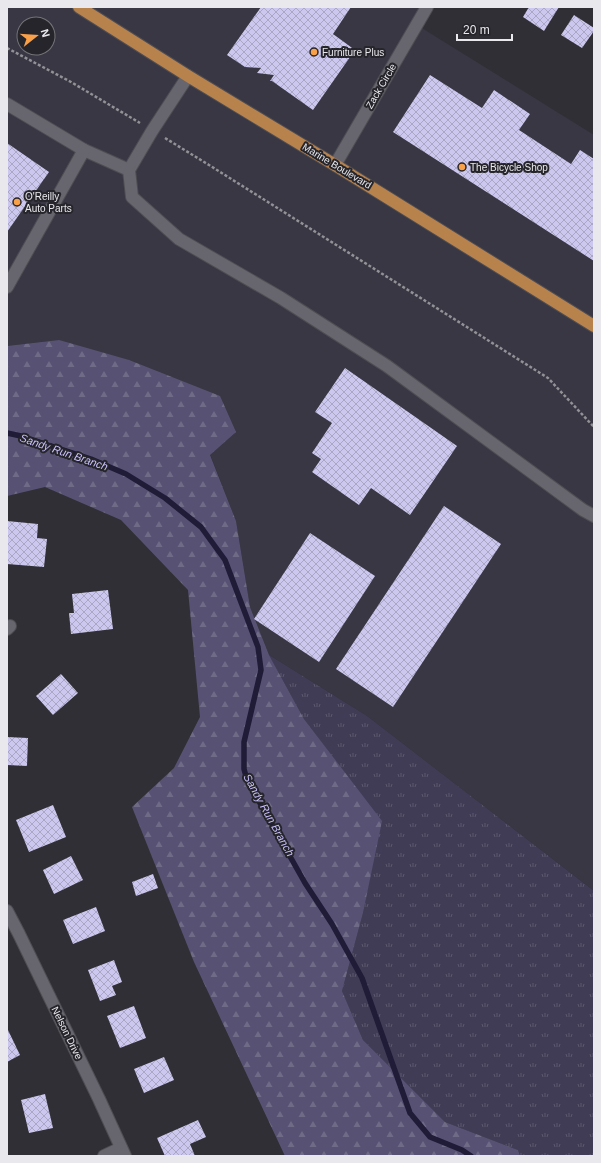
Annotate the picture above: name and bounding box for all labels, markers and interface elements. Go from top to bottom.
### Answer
north arrow [16,16,56,56]
scale bar [457,16,512,42]
text: 20 m [463,23,490,37]
text: N [39,28,52,39]
marker: Furniture Plus [309,47,319,57]
place label: Furniture Plus [322,47,384,58]
street label: Zack Circle [364,61,398,110]
street label: Marine Boulevard [301,141,373,191]
marker: The Bicycle Shop [457,162,467,172]
place label: The Bicycle Shop [470,162,548,173]
place label: O'Reilly Auto Parts [25,191,72,214]
marker: O'Reilly Auto Parts [12,197,22,207]
water label: Sandy Run Branch [18,431,110,473]
water label: Sandy Run Branch [241,772,297,858]
street label: Nelson Drive [50,1005,85,1062]

